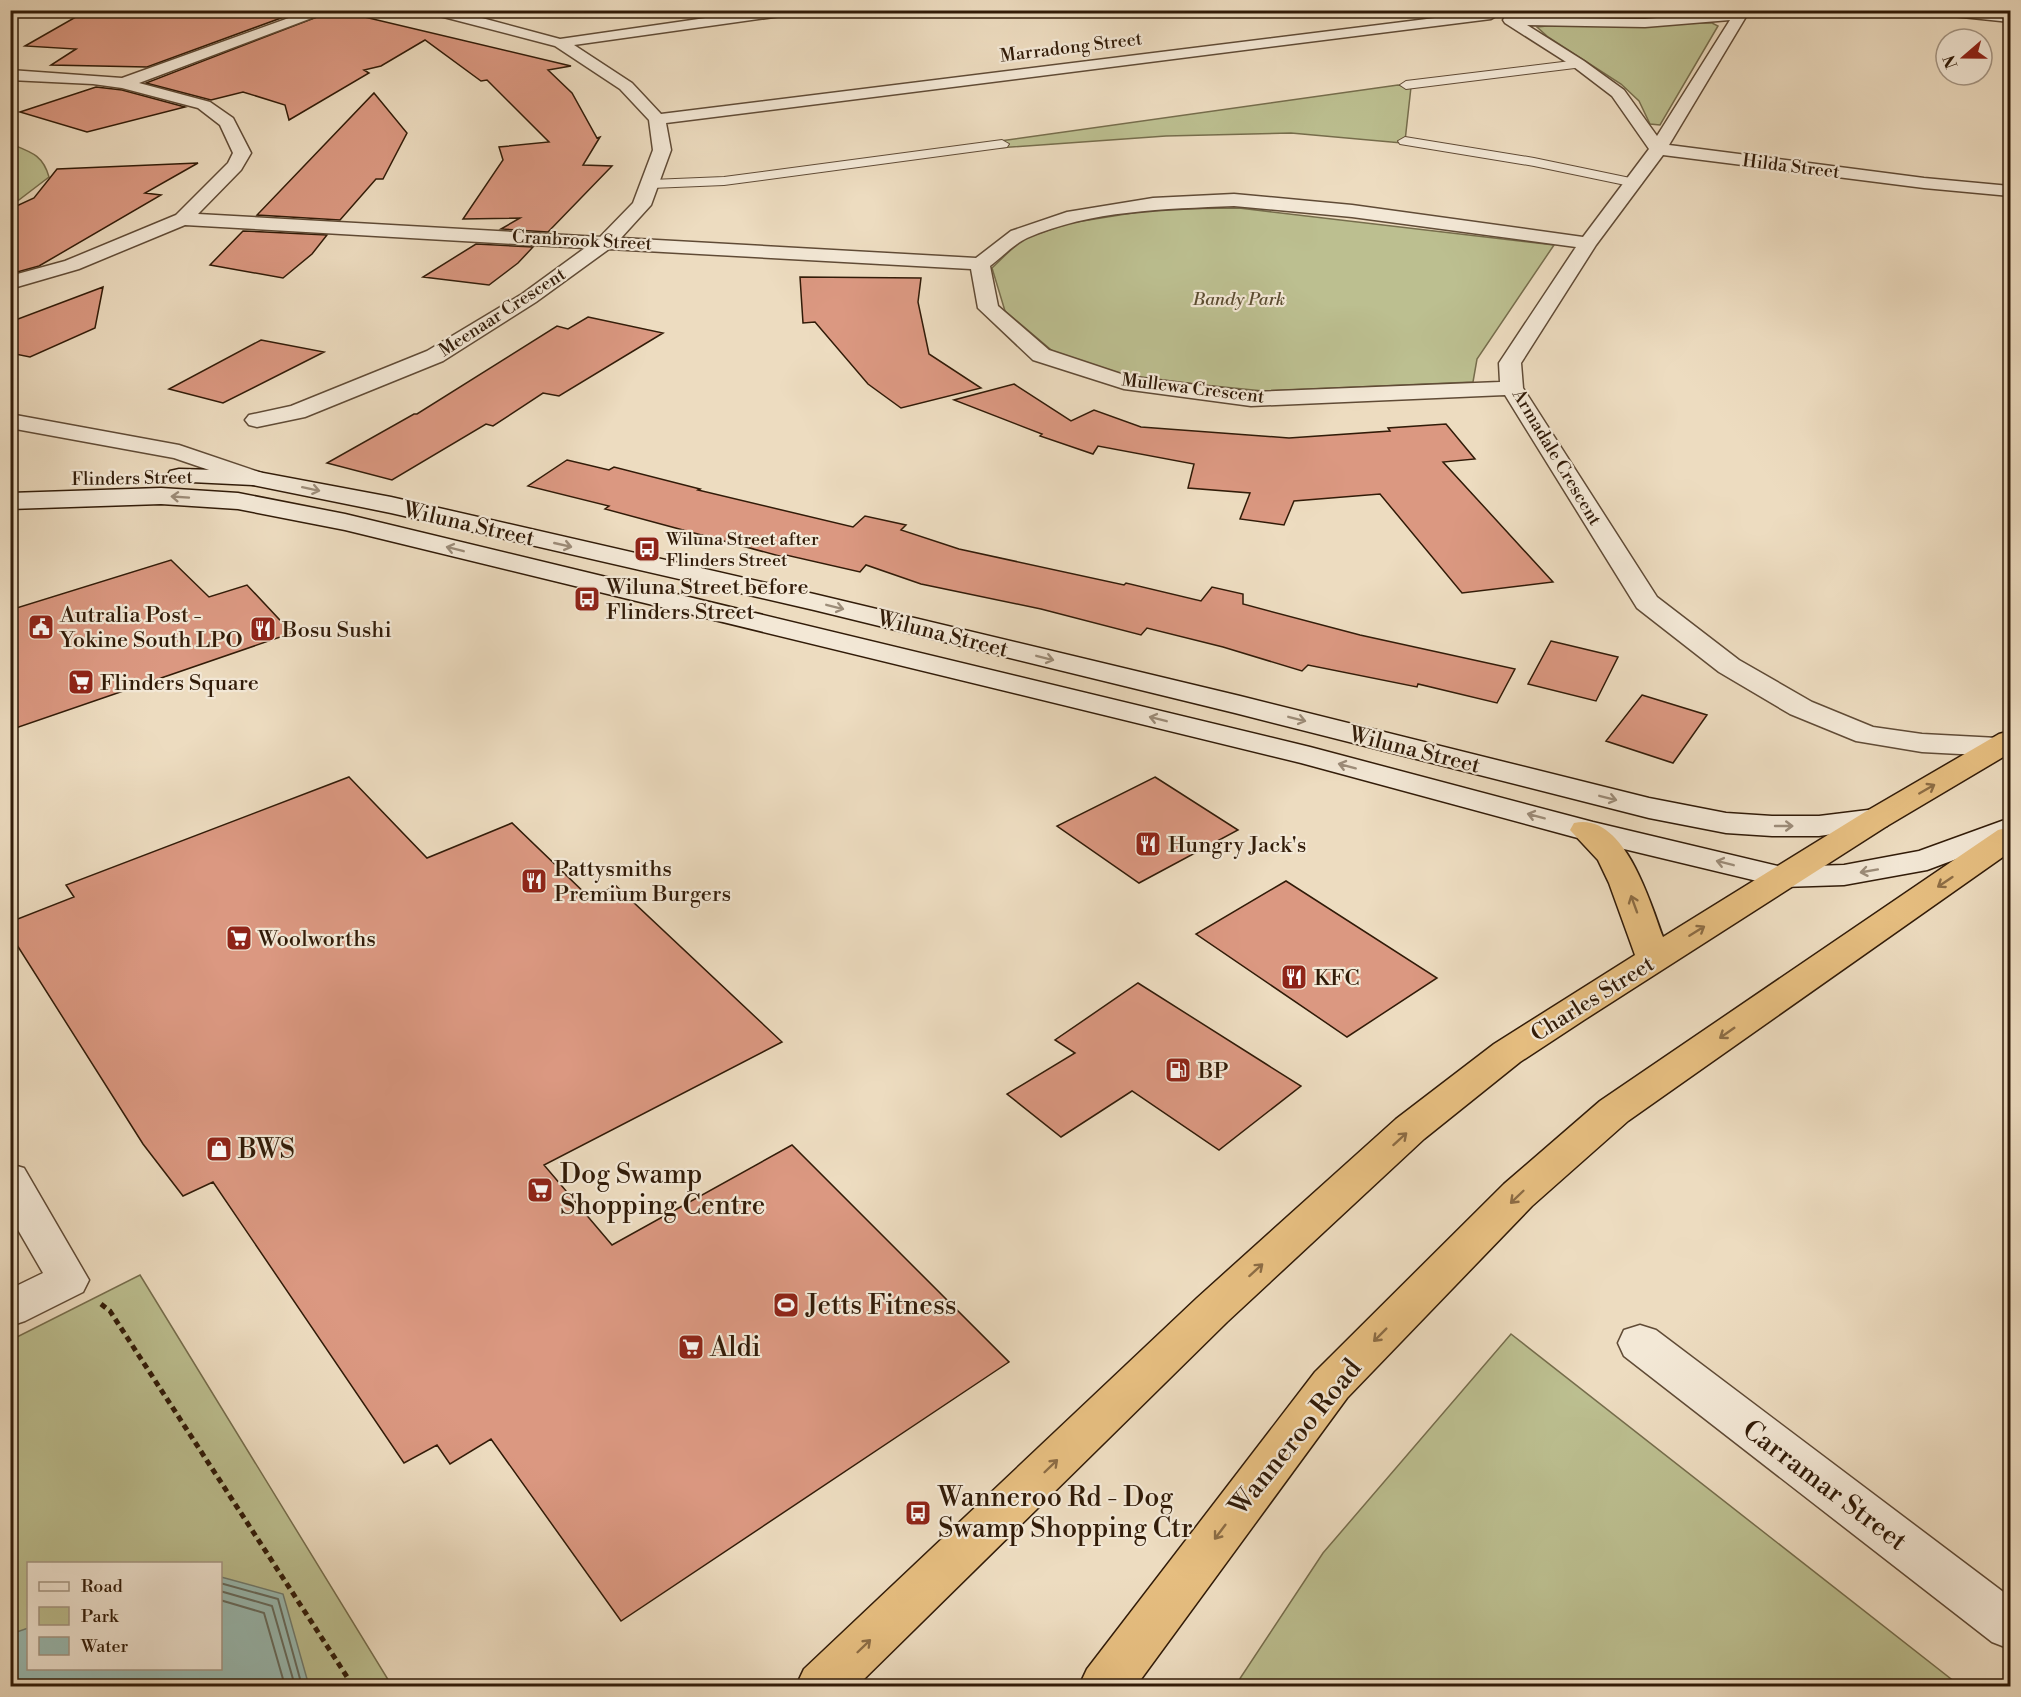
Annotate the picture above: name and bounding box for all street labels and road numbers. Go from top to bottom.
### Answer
street label: Marradong Street [999,27,1144,68]
street label: Hilda Street [1741,149,1841,184]
street label: Cranbrook Street [511,225,653,256]
street label: Meenaar Crescent [434,262,571,362]
street label: Mullewa Crescent [1120,368,1266,409]
street label: Armadale Crescent [1506,384,1607,530]
street label: Flinders Street [71,466,194,491]
street label: Wiluna Street [399,496,537,553]
street label: Wiluna Street [873,605,1011,664]
street label: Wiluna Street [1345,721,1483,780]
street label: Charles Street [1526,951,1660,1048]
street label: Wanneroo Road [1221,1352,1370,1524]
street label: Carramar Street [1735,1413,1914,1559]

